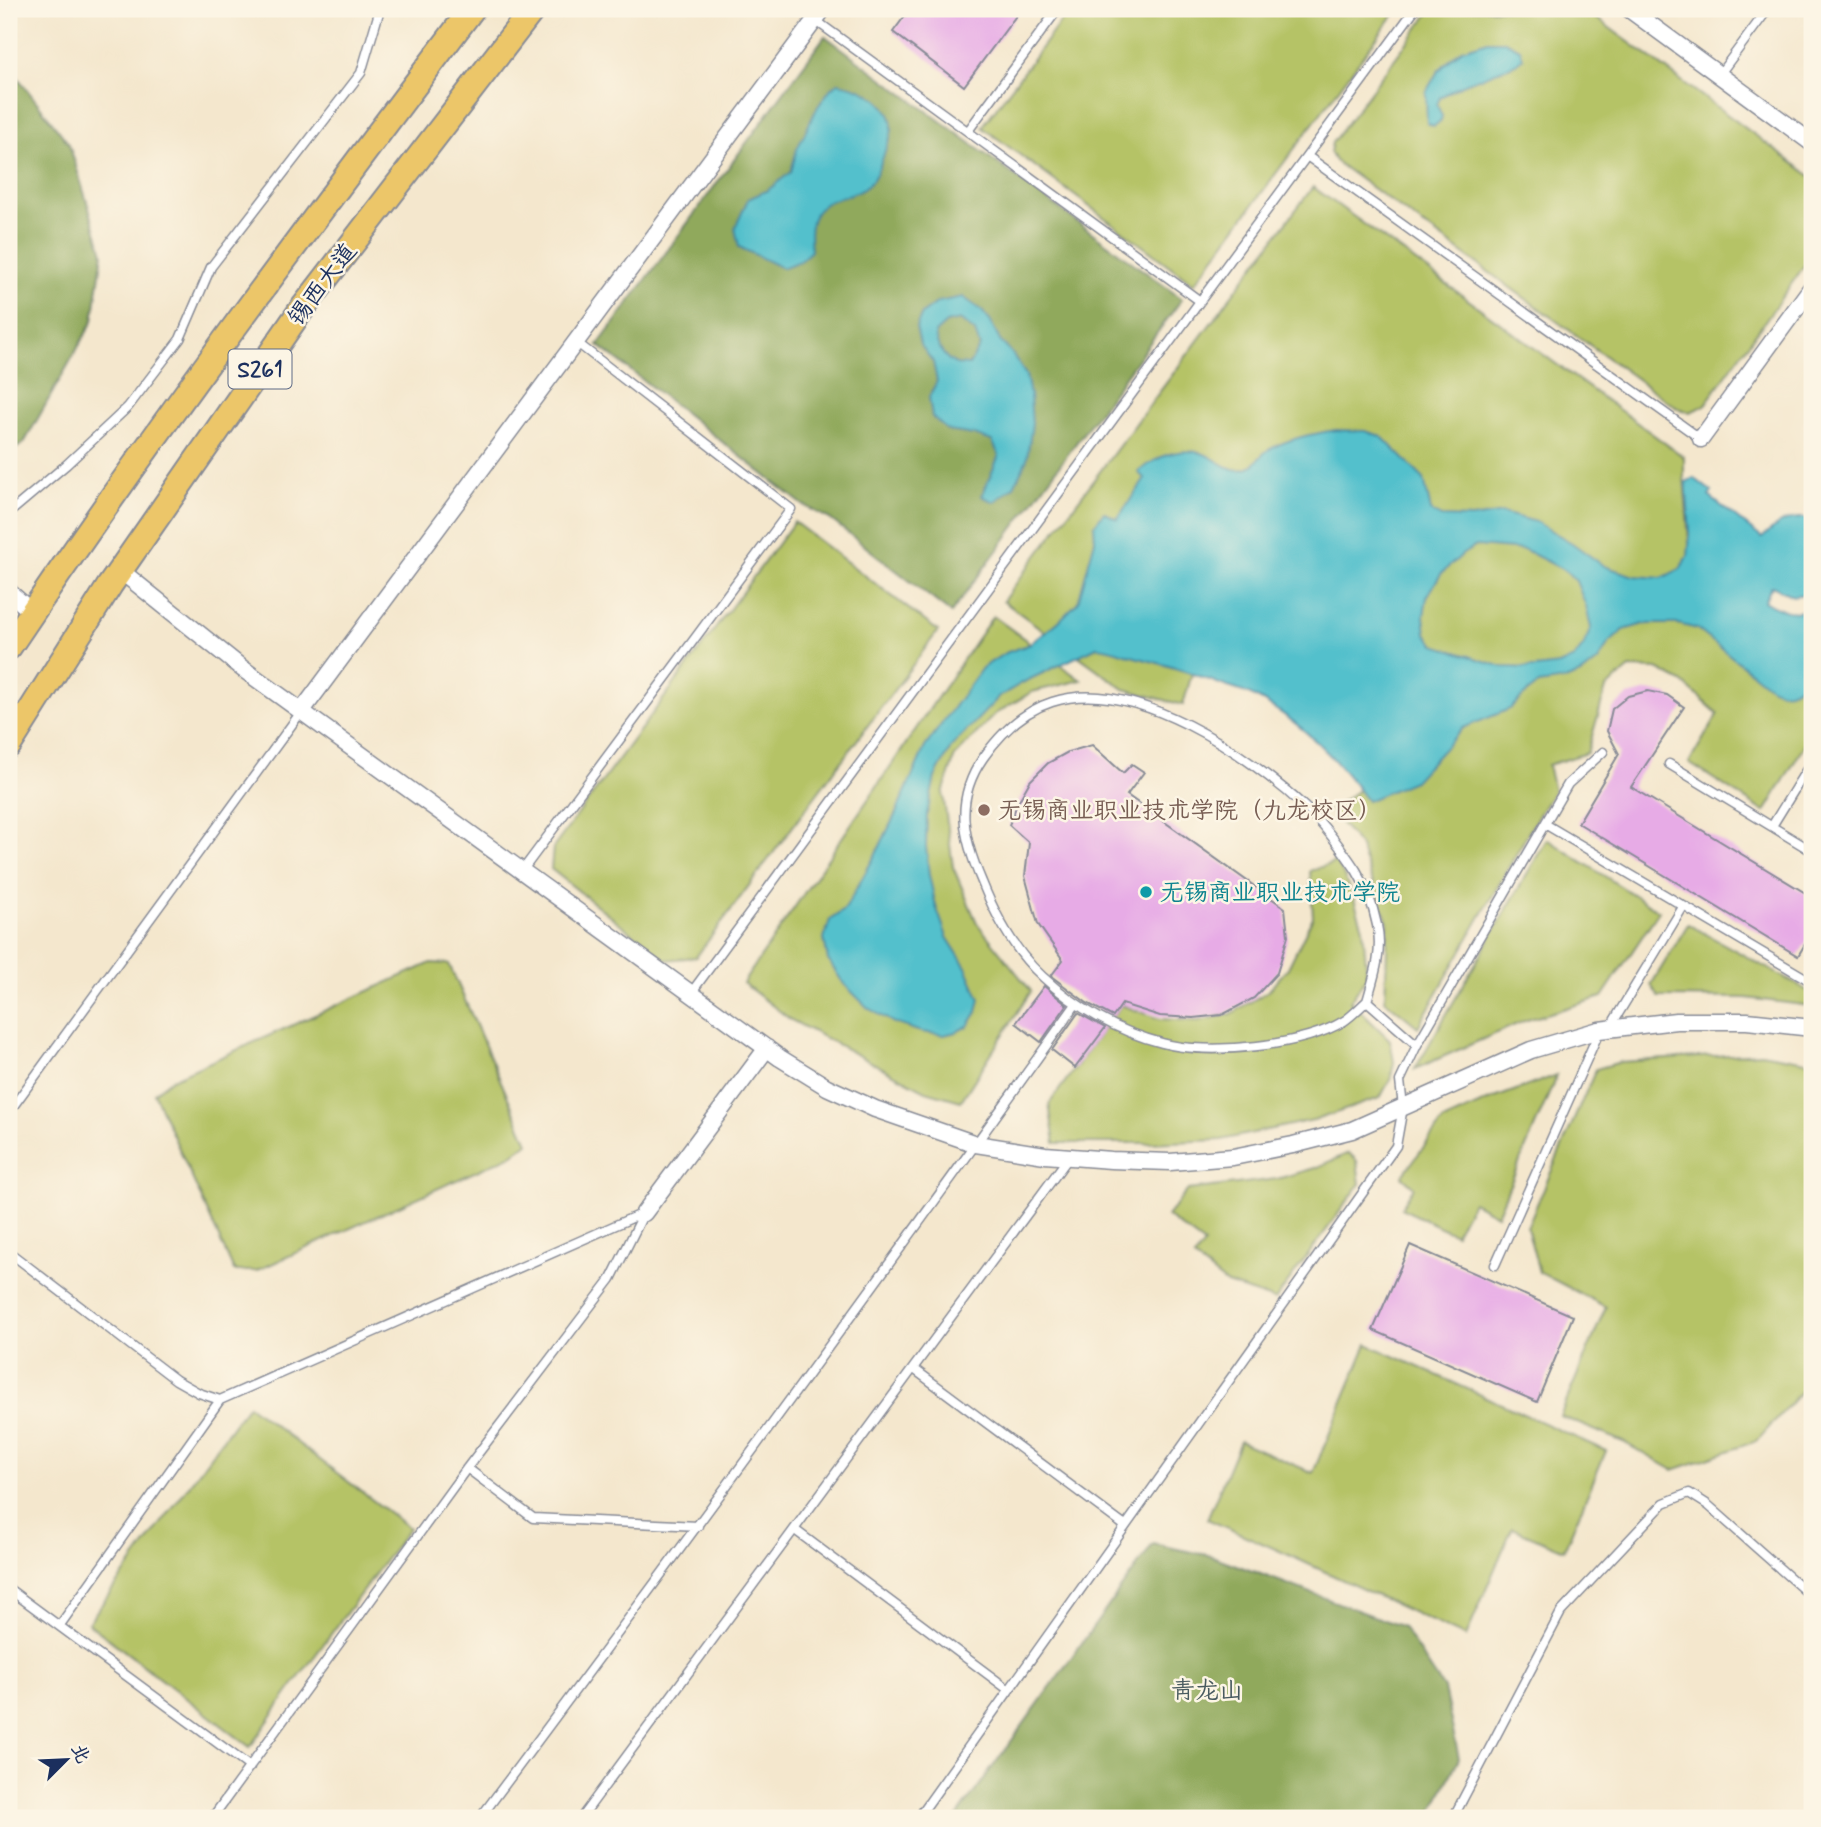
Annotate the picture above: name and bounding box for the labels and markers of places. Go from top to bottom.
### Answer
place label: 无锡商业职业技术学院（九龙校区） [998,796,1382,827]
marker: 无锡商业职业技术学院（九龙校区） [976,802,992,818]
place label: 无锡商业职业技术学院 [1160,878,1400,909]
marker: 无锡商业职业技术学院 [1138,884,1154,900]

